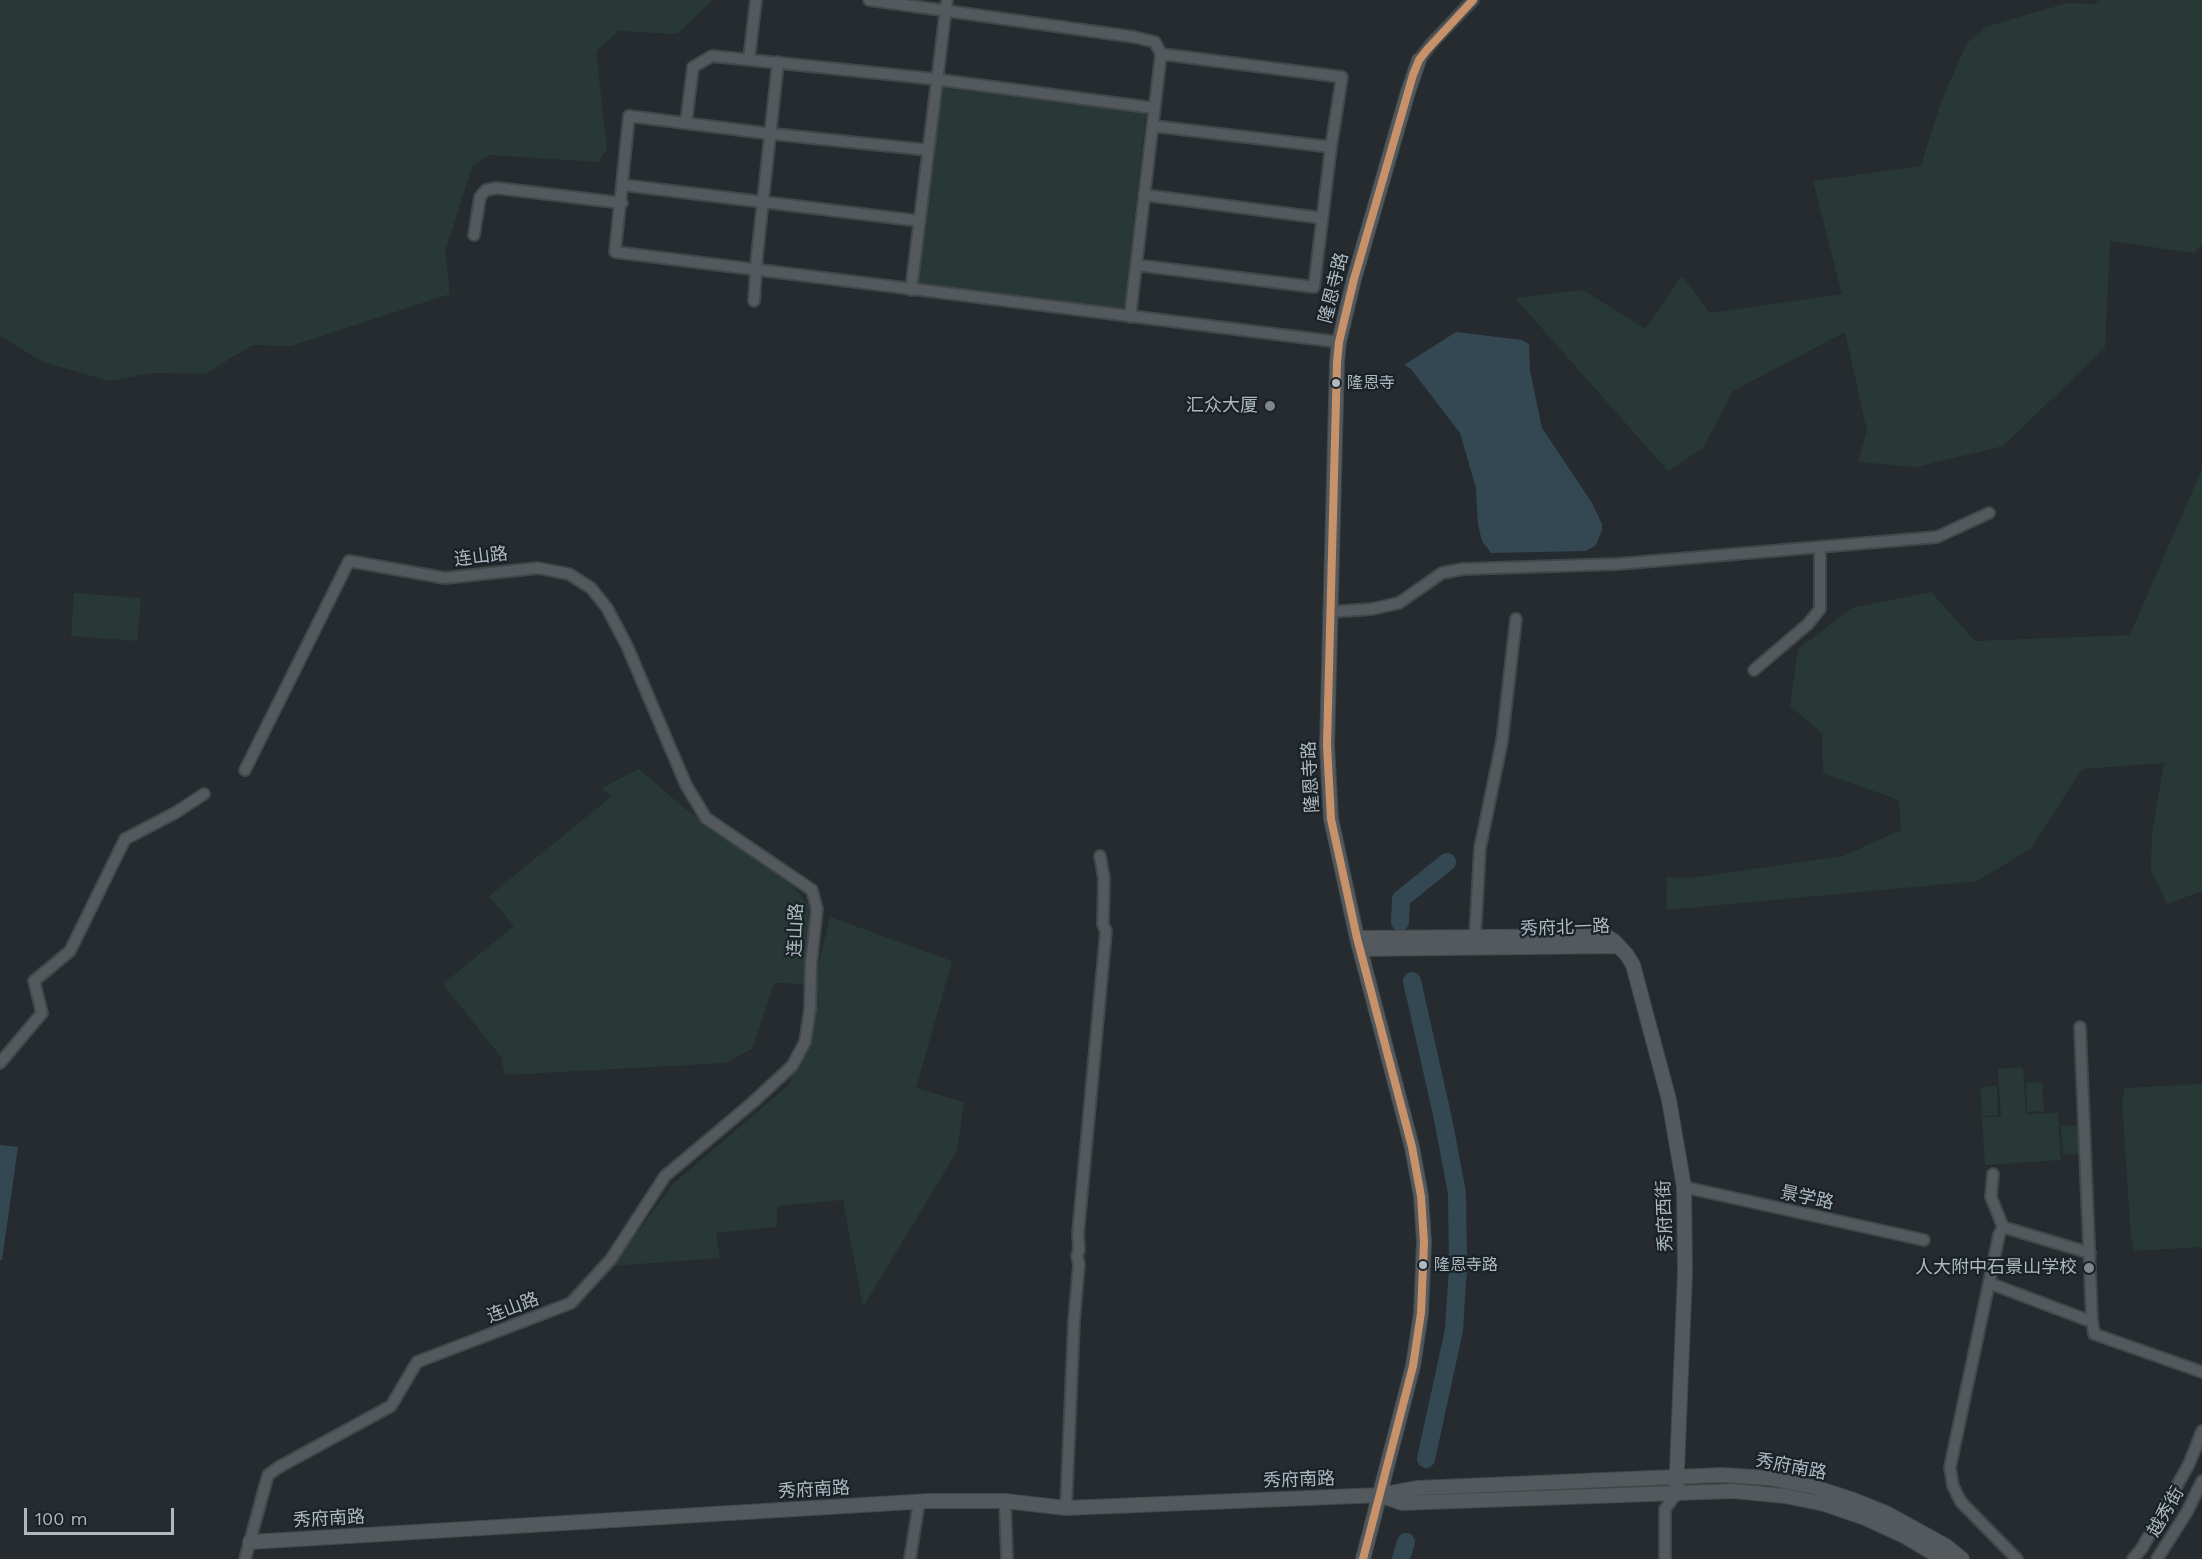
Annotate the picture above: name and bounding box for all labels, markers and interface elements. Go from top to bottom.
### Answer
street label: 隆恩寺路 [1315,250,1353,326]
place label: 隆恩寺 [1347,373,1395,393]
marker: 隆恩寺 [1330,377,1342,389]
place label: 汇众大厦 [1186,395,1258,417]
marker: 汇众大厦 [1263,399,1277,413]
street label: 连山路 [453,543,509,571]
street label: 隆恩寺路 [1298,740,1324,814]
street label: 连山路 [784,903,808,957]
street label: 秀府北一路 [1520,916,1610,940]
street label: 秀府西街 [1653,1180,1677,1252]
street label: 景学路 [1778,1182,1836,1214]
place label: 隆恩寺路 [1434,1255,1498,1275]
place label: 人大附中石景山学校 [1915,1257,2077,1279]
marker: 隆恩寺路 [1417,1259,1429,1271]
marker: 人大附中石景山学校 [2082,1261,2096,1275]
street label: 连山路 [484,1288,542,1328]
street label: 秀府南路 [1754,1450,1828,1484]
street label: 秀府南路 [1263,1468,1335,1492]
street label: 秀府南路 [777,1477,851,1503]
street label: 越秀街 [2143,1483,2189,1541]
scale bar [27,1496,177,1534]
street label: 秀府南路 [292,1506,366,1532]
text: 100 m [35,1508,88,1529]

